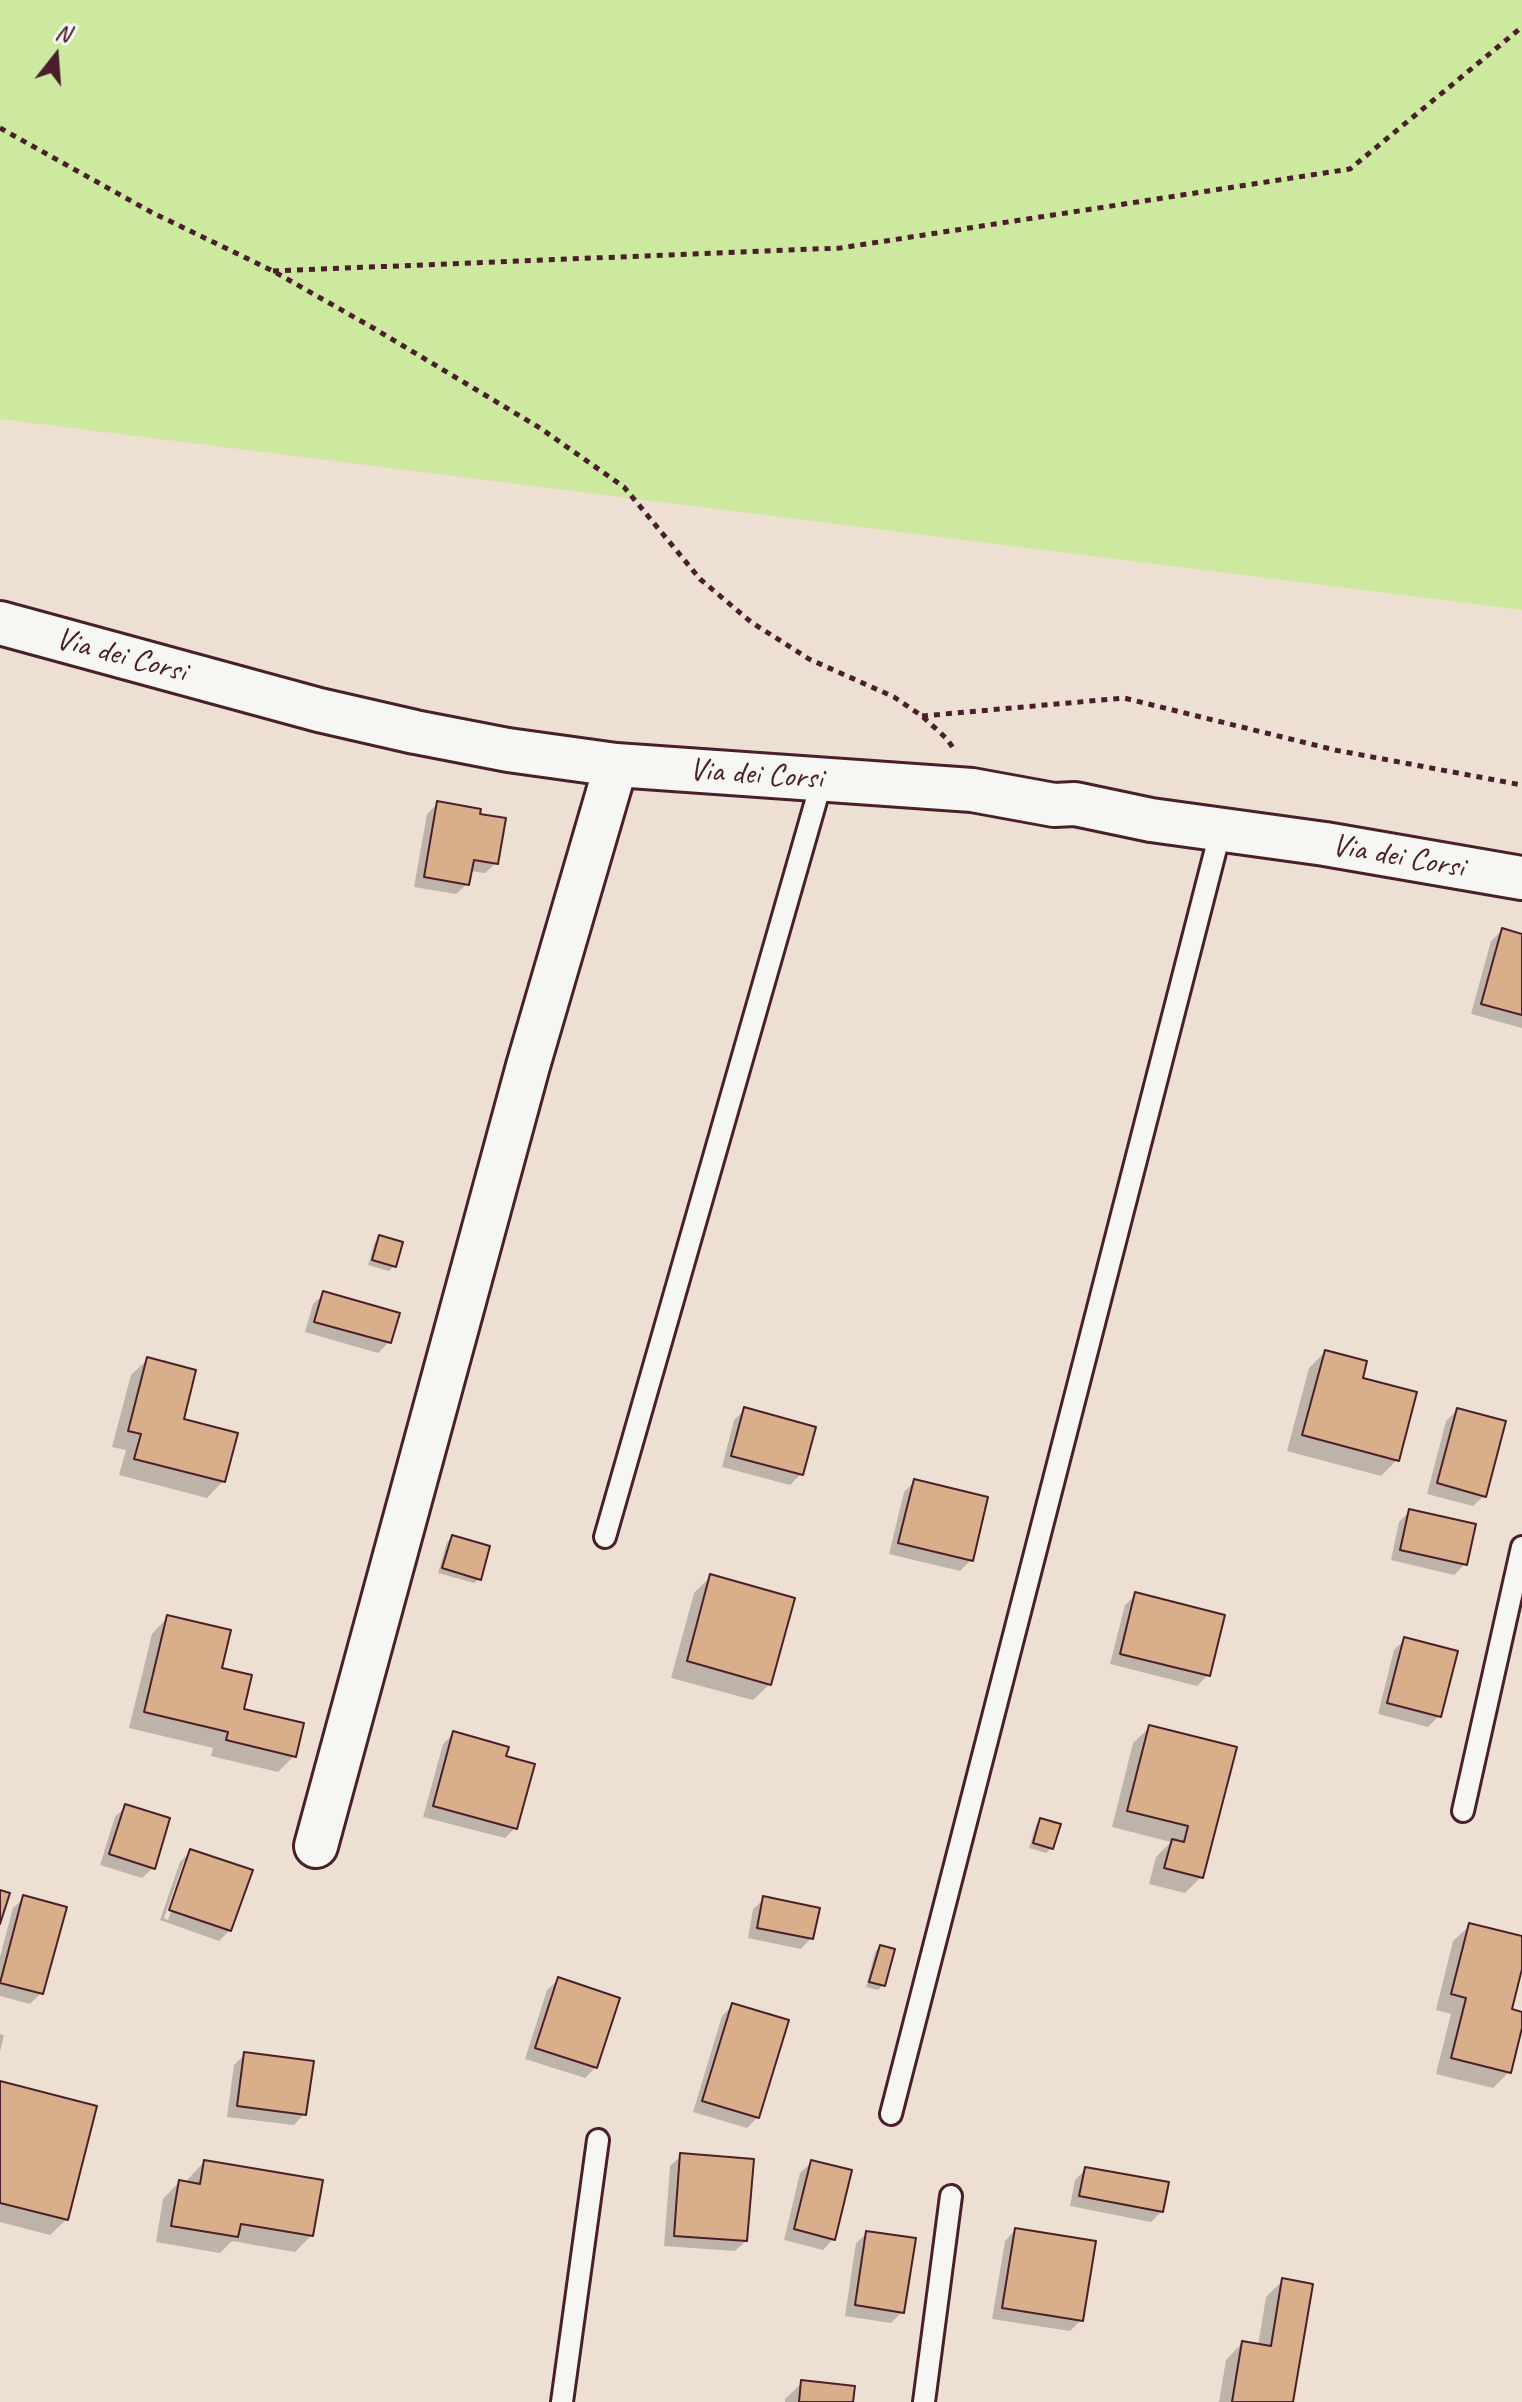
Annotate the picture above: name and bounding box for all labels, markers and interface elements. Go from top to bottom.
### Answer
north arrow [16,16,96,96]
text: N [52,18,74,48]
street label: Via dei Corsi [51,620,191,692]
street label: Via dei Corsi [688,751,824,799]
street label: Via dei Corsi [1329,826,1467,888]

